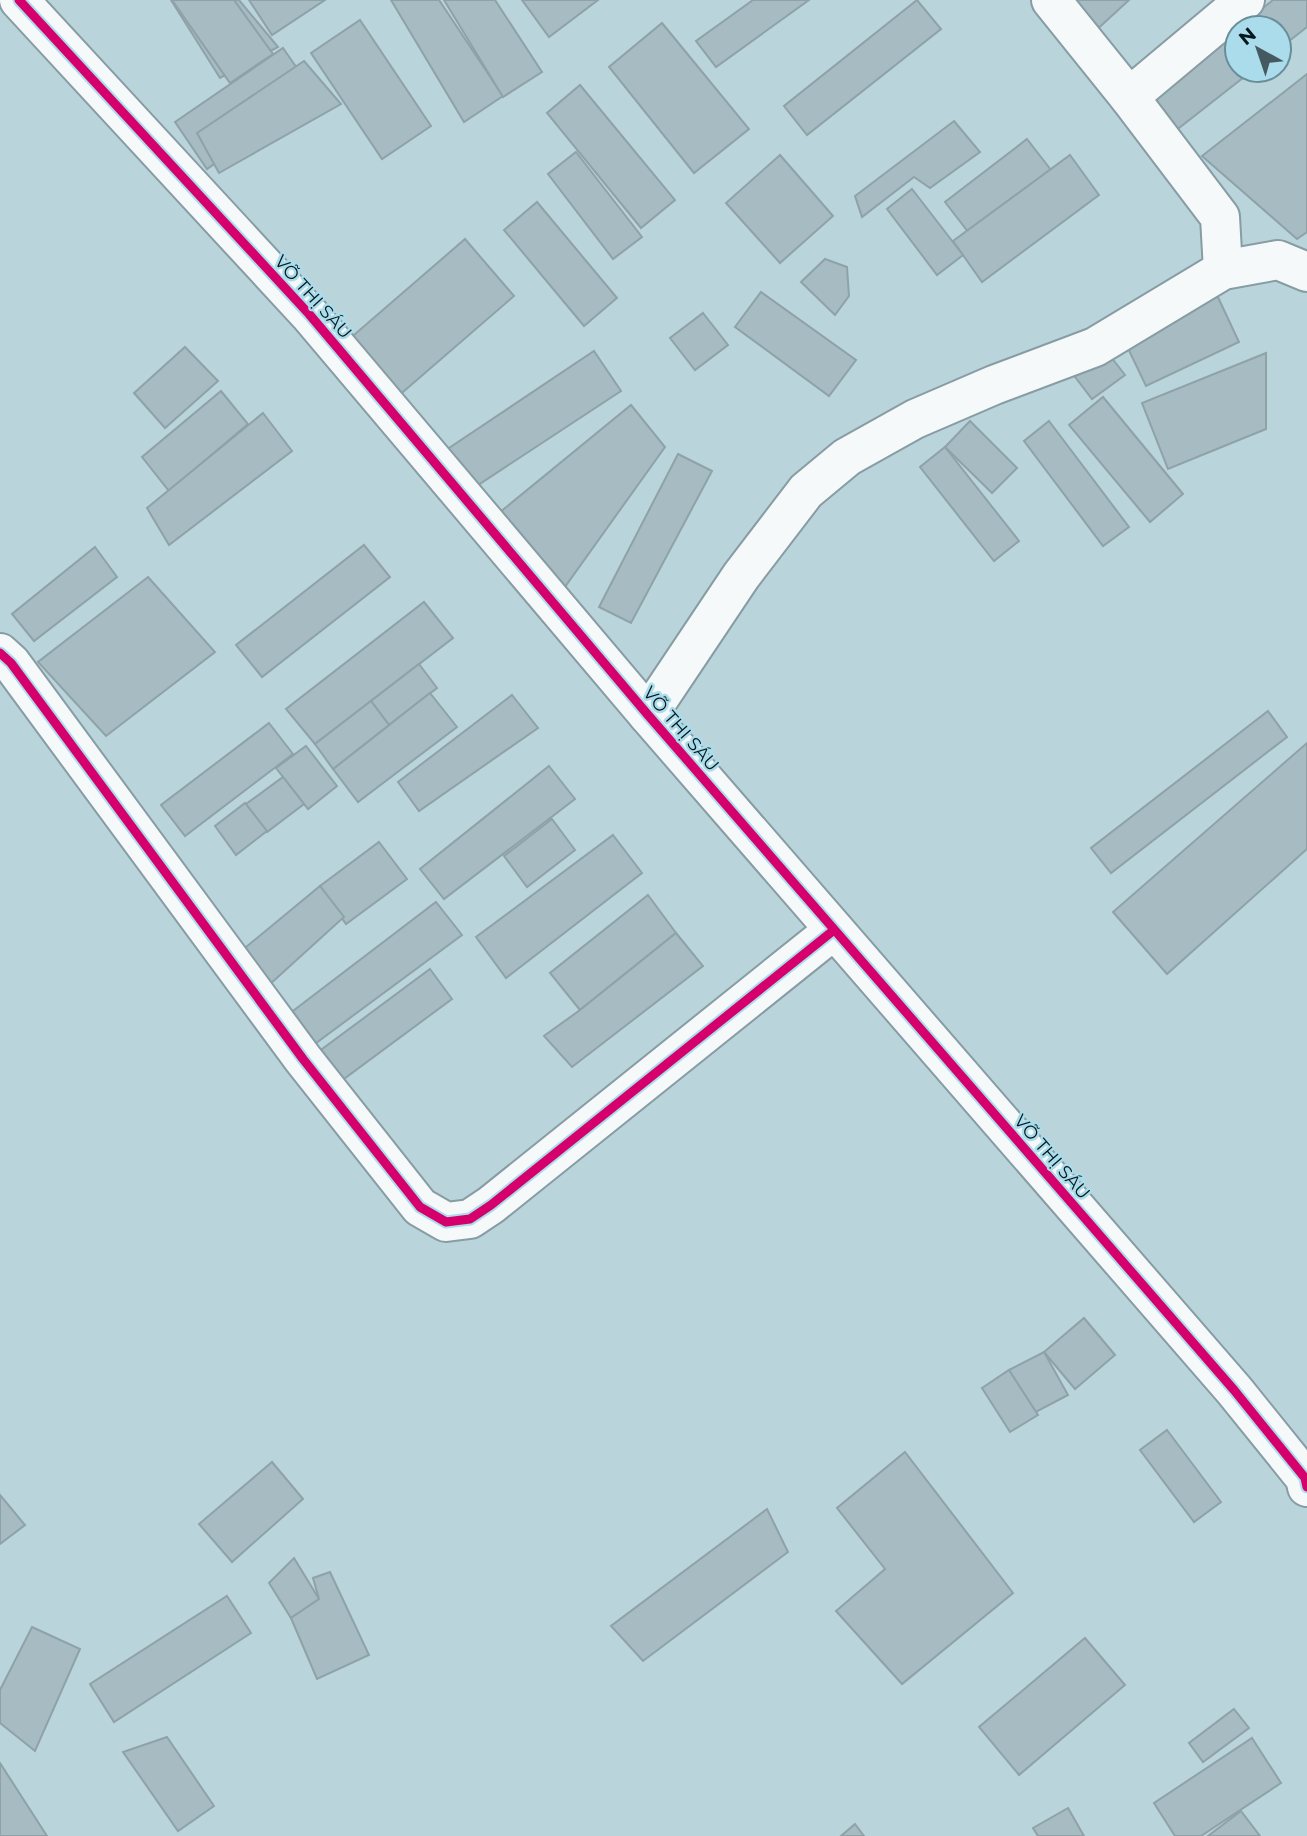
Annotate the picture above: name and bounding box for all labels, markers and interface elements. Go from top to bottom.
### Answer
north arrow [1223,14,1293,84]
text: N [1234,23,1261,50]
street label: VÕ THỊ SÁU [270,251,356,343]
street label: VÕ THỊ SÁU [638,682,724,776]
street label: VÕ THỊ SÁU [1009,1110,1095,1204]

